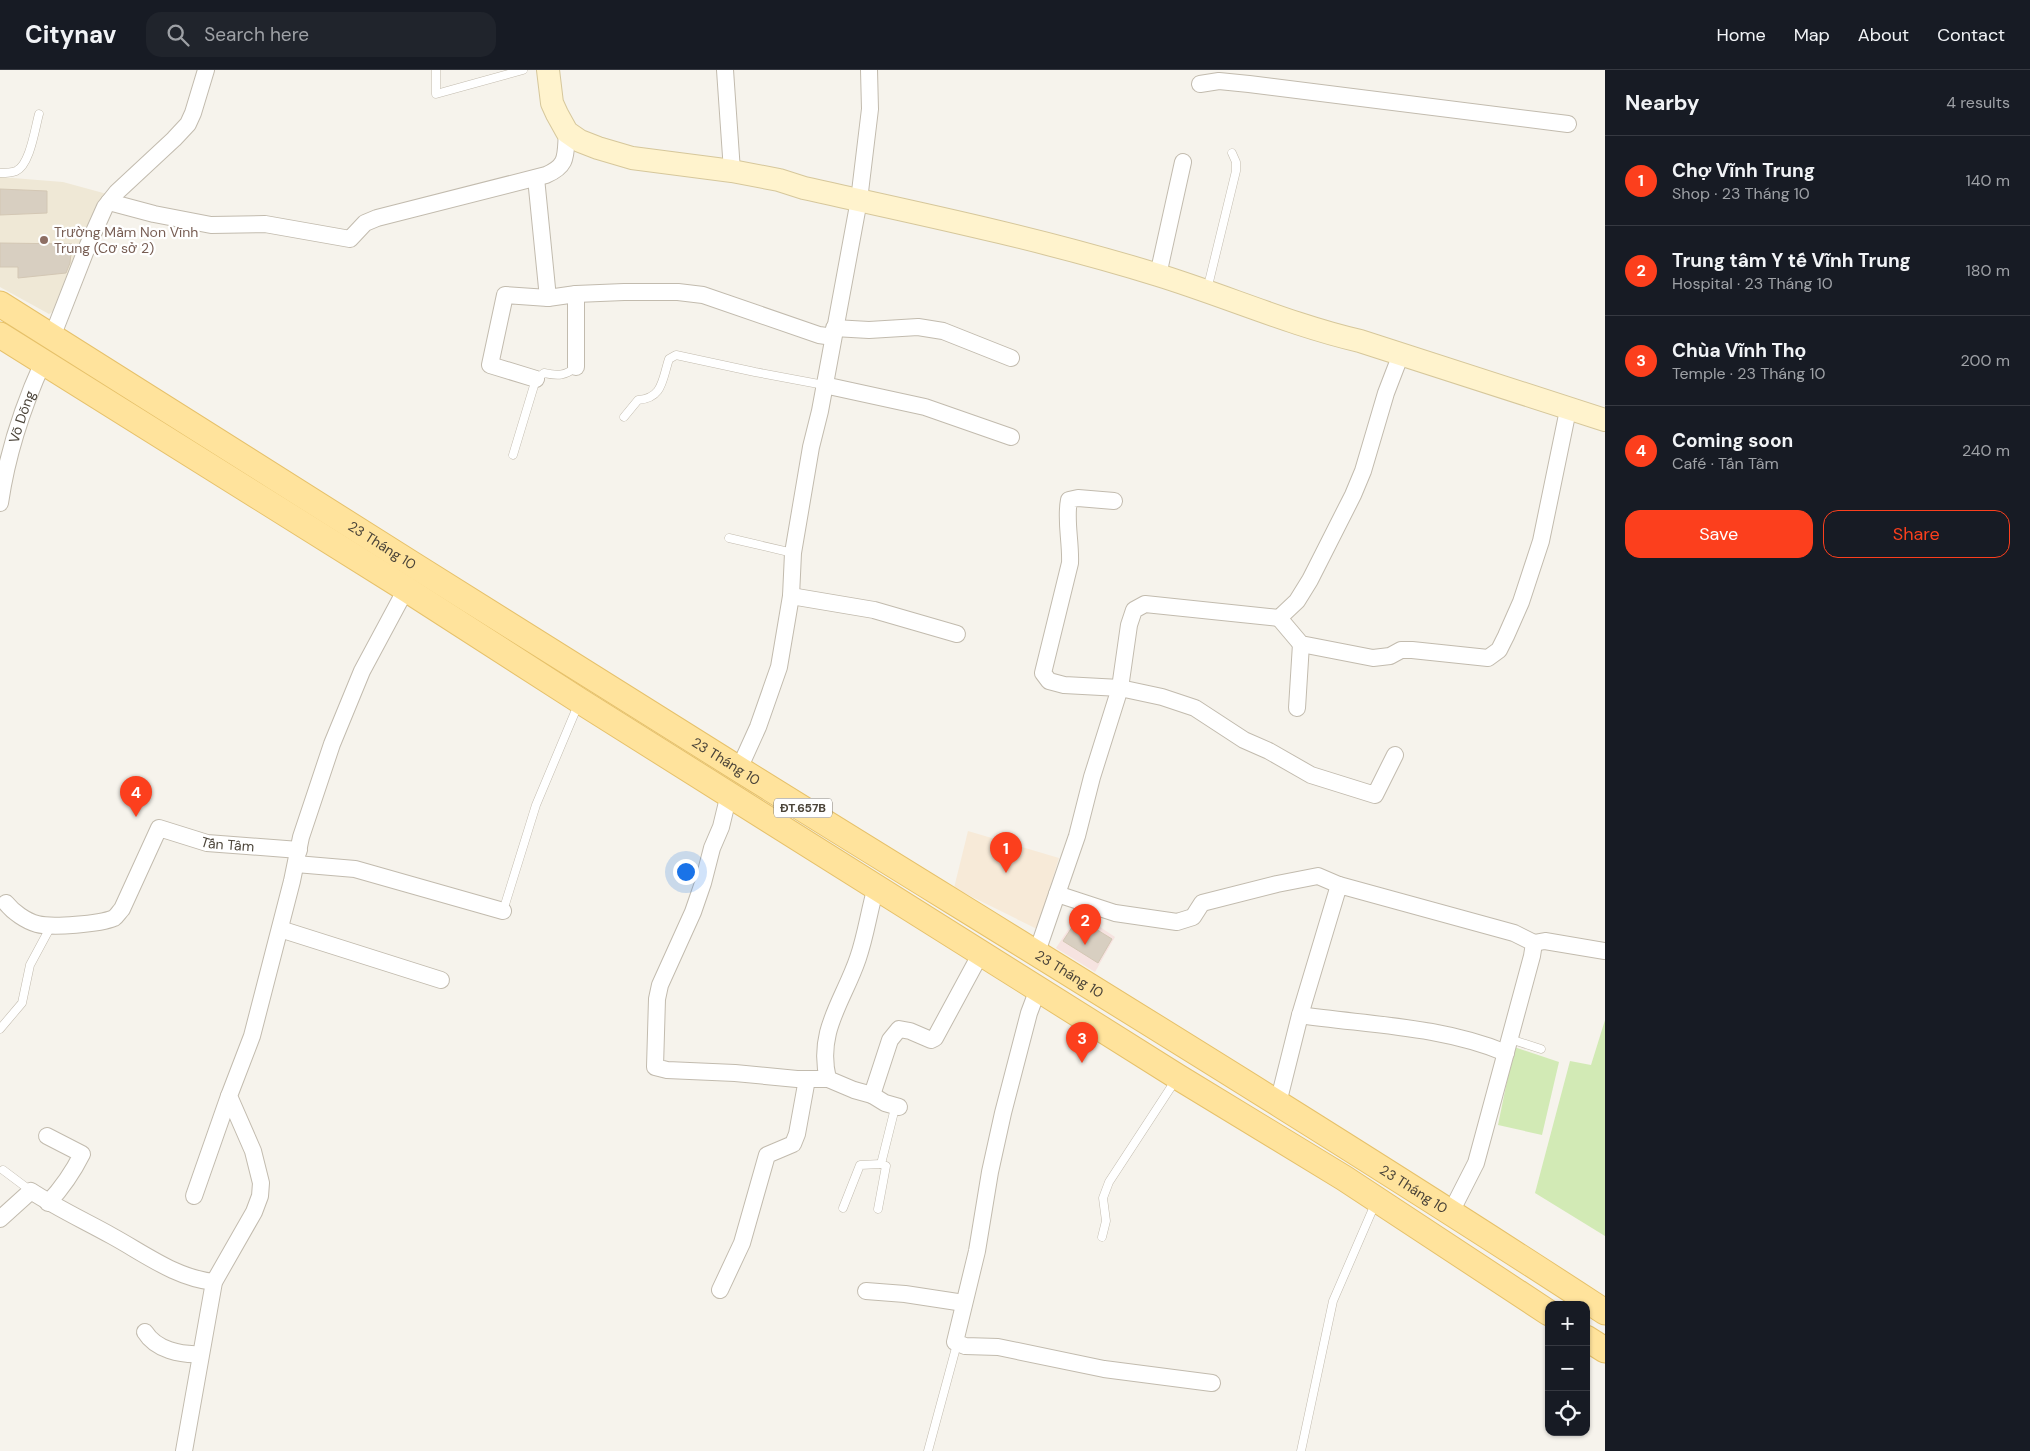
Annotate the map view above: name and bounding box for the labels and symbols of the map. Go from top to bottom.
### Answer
place label: Trường Mầm Non Vĩnh Trung (Cơ sở 2) [54,223,198,257]
marker: Trường Mầm Non Vĩnh Trung (Cơ sở 2) [38,234,50,246]
street label: Võ Dõng [5,388,39,445]
street label: 23 Tháng 10 [345,517,420,573]
street label: 23 Tháng 10 [689,733,764,789]
pin: 4 [120,776,152,817]
road number: ĐT.657B [774,798,832,818]
pin: 1 [990,832,1022,873]
street label: Tấn Tâm [199,833,255,856]
your location [673,859,699,885]
pin: 2 [1069,904,1101,945]
street label: 23 Tháng 10 [1032,946,1107,1002]
pin: 3 [1066,1022,1098,1063]
street label: 23 Tháng 10 [1376,1161,1451,1217]

